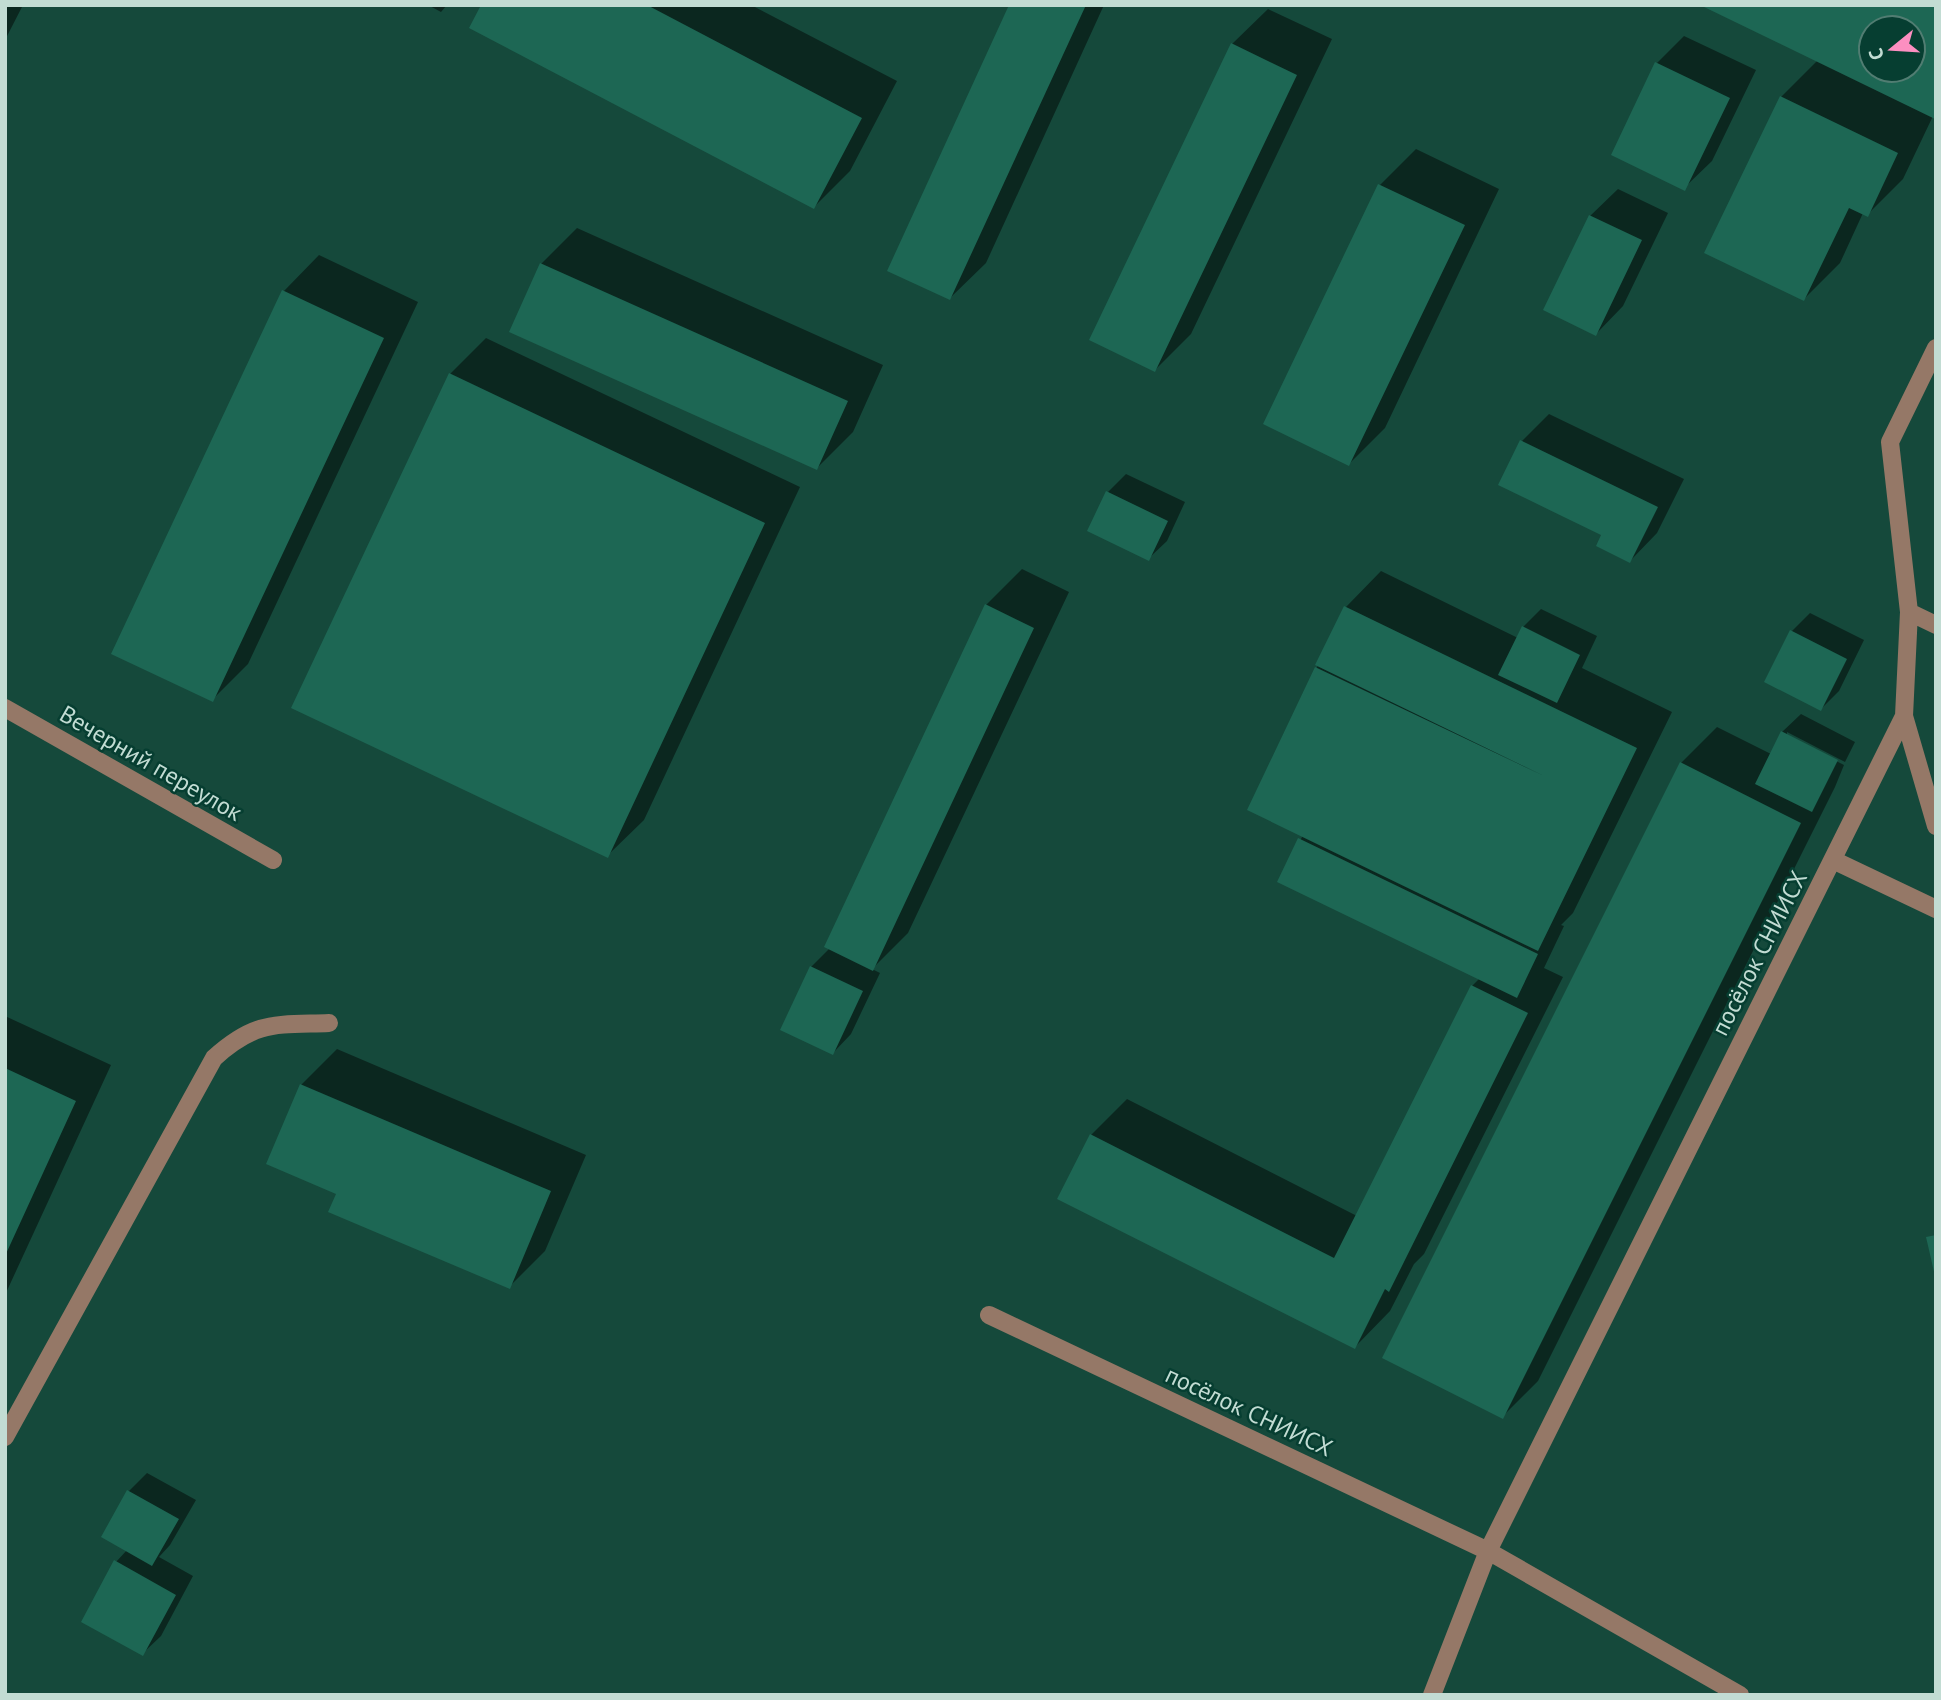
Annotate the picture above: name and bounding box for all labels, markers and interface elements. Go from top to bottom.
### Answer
north arrow [1857,14,1927,84]
text: С [1863,45,1889,63]
street label: Вечерний переулок [54,698,248,828]
street label: посёлок СНИИСХ [1704,865,1814,1041]
street label: посёлок СНИИСХ [1160,1359,1338,1463]

